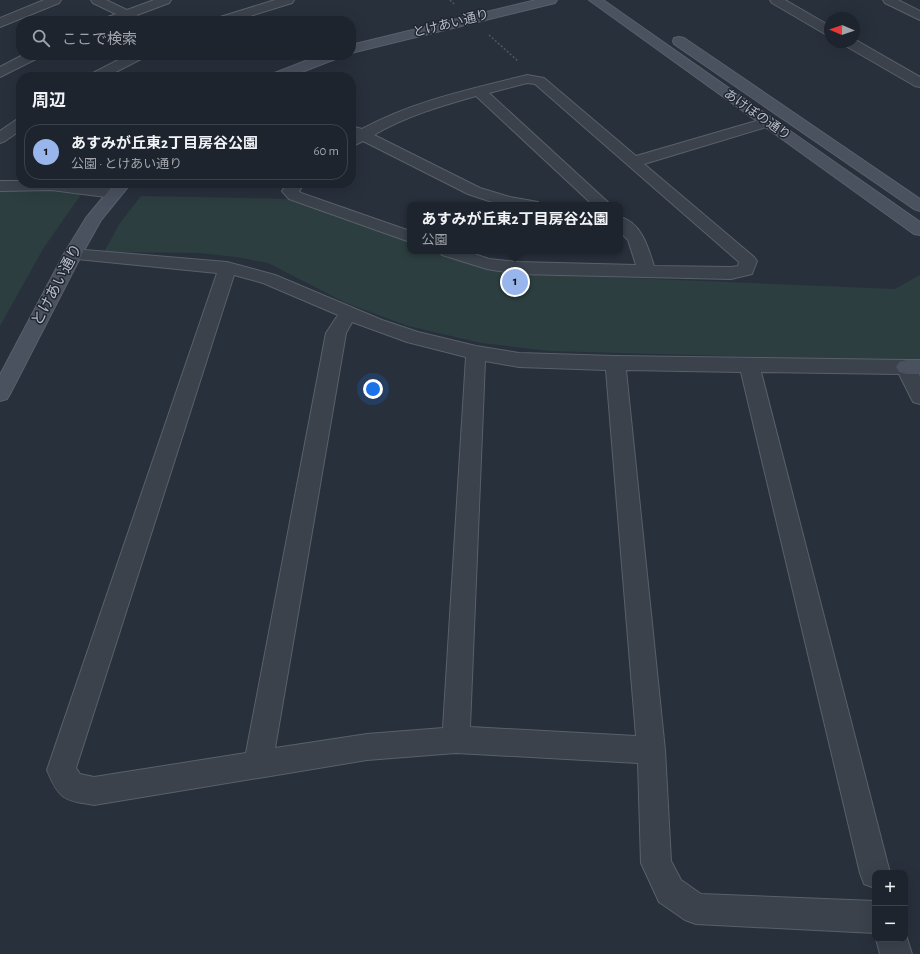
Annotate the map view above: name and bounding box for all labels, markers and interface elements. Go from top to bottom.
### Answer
street label: とけあい通り [411,7,490,40]
north arrow [824,12,860,48]
search box [16,16,356,60]
icon: search [30,27,52,49]
text: ここで検索 [62,32,137,47]
street label: あけぼの通り [721,86,793,143]
text: 周辺 [32,92,66,109]
text: あすみが丘東2丁目房谷公園 [71,136,258,151]
text: 1 [44,145,48,158]
text: 60 m [313,145,339,158]
text: 公園 · とけあい通り [71,158,182,171]
popup [407,202,623,254]
text: あすみが丘東2丁目房谷公園 [421,212,609,227]
text: 公園 [421,234,447,247]
street label: とけあい通り [28,241,85,328]
pin: 1 [502,267,528,297]
your location [363,379,383,399]
map controls [872,870,908,942]
button: + [872,870,908,906]
button: − [872,906,908,942]

